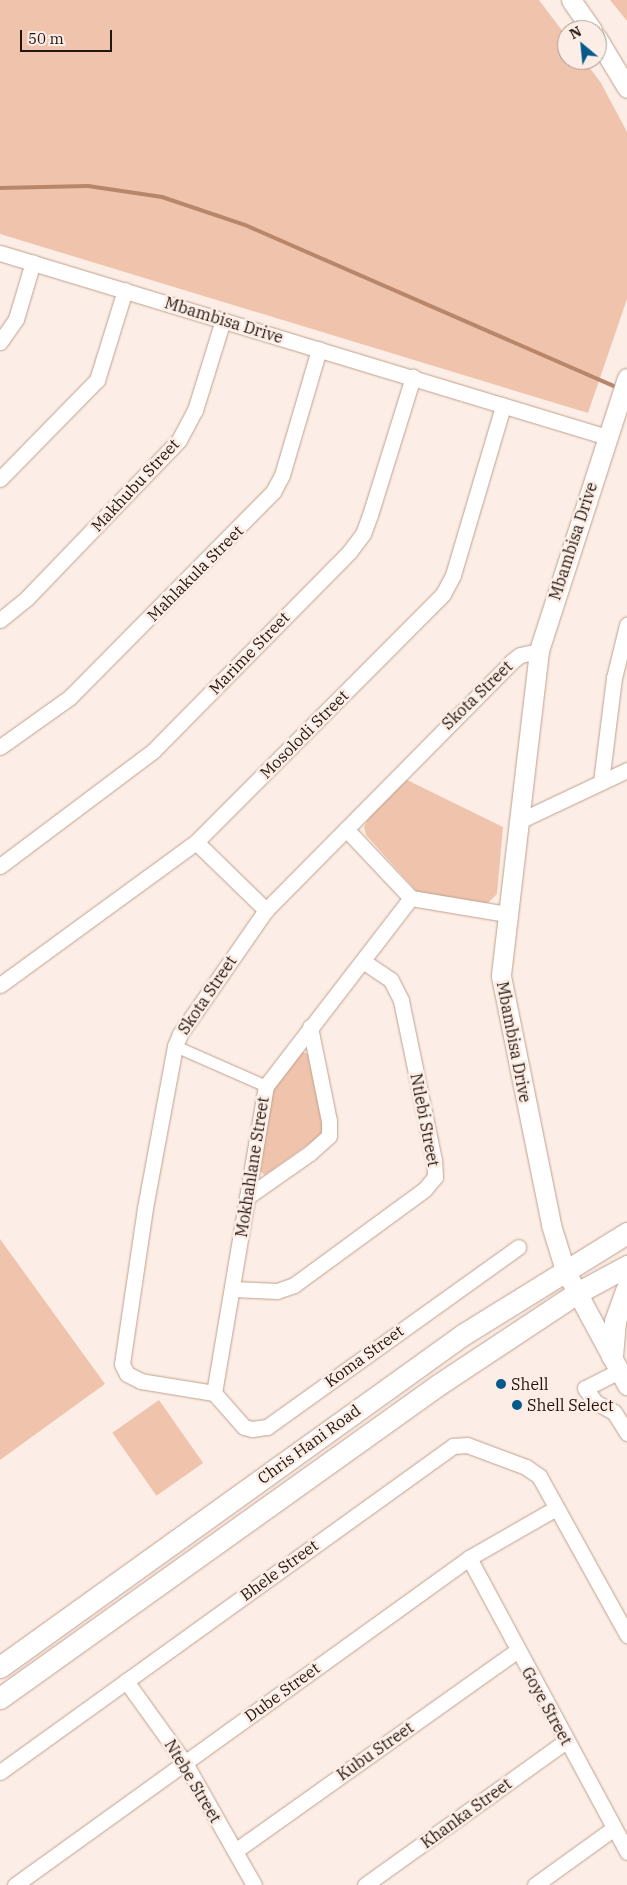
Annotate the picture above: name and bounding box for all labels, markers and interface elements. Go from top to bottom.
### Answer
scale bar [22,20,115,52]
north arrow [557,20,607,70]
text: N [566,22,585,43]
text: 50 m [28,29,64,48]
street label: Mbambisa Drive [162,293,286,347]
street label: Makhubu Street [87,435,183,535]
street label: Mbambisa Drive [545,480,601,602]
street label: Mahlakula Street [143,521,247,625]
street label: Marime Street [205,608,293,698]
street label: Skota Street [438,657,516,733]
street label: Mosolodi Street [256,686,352,782]
street label: Skota Street [174,952,240,1038]
street label: Mbambisa Drive [493,980,535,1104]
street label: Ntlebi Street [407,1072,443,1168]
street label: Mokhahlane Street [231,1095,273,1239]
street label: Koma Street [321,1321,407,1391]
place label: Shell [511,1374,549,1394]
marker: Shell [495,1378,507,1390]
place label: Shell Select [527,1395,614,1415]
marker: Shell Select [511,1399,523,1411]
street label: Chris Hani Road [254,1400,364,1488]
street label: Bhele Street [236,1535,322,1605]
street label: Dube Street [241,1658,323,1726]
street label: Goye Street [518,1664,576,1748]
street label: Kubu Street [333,1718,417,1784]
street label: Ntebe Street [161,1736,225,1826]
street label: Khanka Street [417,1774,515,1852]

